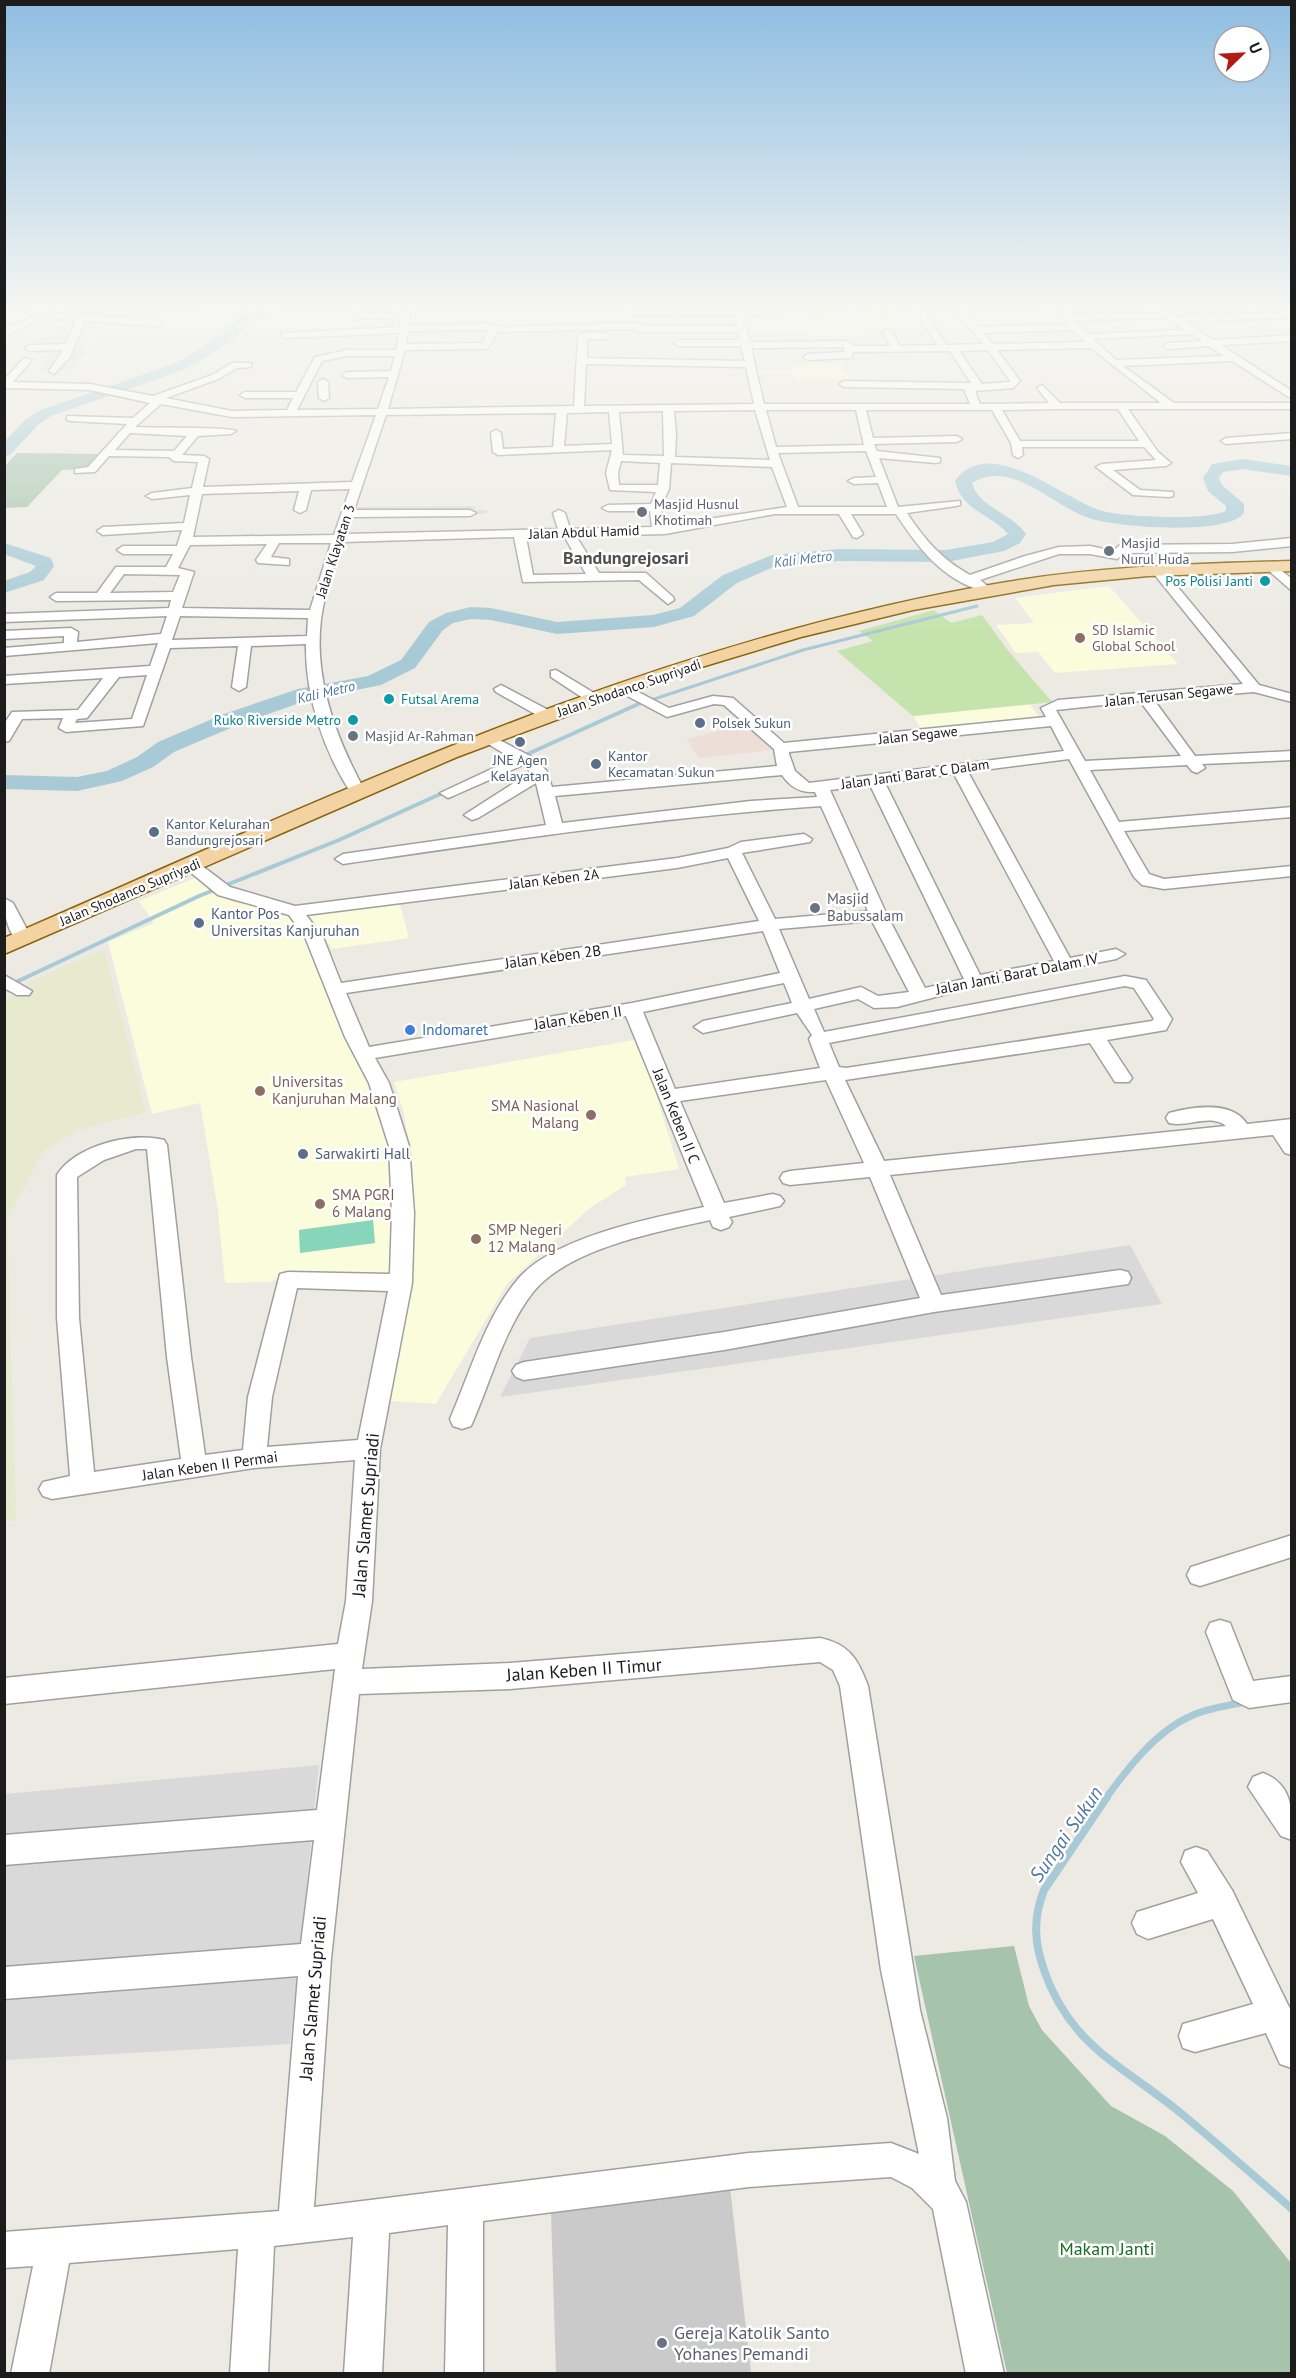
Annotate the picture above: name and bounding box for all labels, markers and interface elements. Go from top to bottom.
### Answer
north arrow [1212,24,1272,84]
text: U [1245,39,1267,57]
place label: Masjid Husnul Khotimah [654,495,739,529]
street label: Jalan Klayatan 3 [311,502,359,601]
marker: Masjid Husnul Khotimah [635,505,649,519]
street label: Jalan Abdul Hamid [527,521,640,543]
place label: Masjid Nurul Huda [1121,534,1190,568]
marker: Masjid Nurul Huda [1102,544,1116,558]
district label: Bandungrejosari [563,546,689,569]
water label: Kali Metro [773,546,833,572]
place label: Pos Polisi Janti [1165,572,1253,590]
marker: Pos Polisi Janti [1258,574,1272,588]
place label: SD Islamic Global School [1092,621,1175,655]
marker: SD Islamic Global School [1073,631,1087,645]
street label: Jalan Shodanco Supriyadi [554,655,703,721]
water label: Kali Metro [295,677,357,707]
street label: Jalan Terusan Segawe [1103,679,1234,711]
place label: Futsal Arema [401,690,479,708]
marker: Futsal Arema [382,692,396,706]
place label: Ruko Riverside Metro [214,711,341,729]
marker: Ruko Riverside Metro [346,713,360,727]
place label: Polsek Sukun [712,714,791,732]
marker: Polsek Sukun [693,716,707,730]
street label: Jalan Segawe [877,722,959,748]
place label: Masjid Ar-Rahman [365,727,474,745]
marker: Masjid Ar-Rahman [346,729,360,743]
marker: JNE Agen Kelayatan [513,735,527,749]
place label: Kantor Kecamatan Sukun [608,747,714,781]
place label: JNE Agen Kelayatan [491,751,549,785]
street label: Jalan Janti Barat C Dalam [839,755,990,793]
marker: Kantor Kecamatan Sukun [589,757,603,771]
place label: Kantor Kelurahan Bandungrejosari [166,815,270,849]
marker: Kantor Kelurahan Bandungrejosari [147,825,161,839]
street label: Jalan Shodanco Supriyadi [56,854,203,930]
street label: Jalan Keben 2A [507,864,601,894]
place label: Masjid Babussalam [827,889,903,925]
marker: Masjid Babussalam [808,901,822,915]
place label: Kantor Pos Universitas Kanjuruhan [211,904,359,940]
marker: Kantor Pos Universitas Kanjuruhan [192,916,206,930]
street label: Jalan Keben 2B [503,940,602,973]
street label: Jalan Janti Barat Dalam IV [933,948,1100,999]
street label: Jalan Keben II [532,1001,623,1034]
place label: Indomaret [422,1020,488,1039]
marker: Indomaret [403,1023,417,1037]
street label: Jalan Keben II C [648,1064,704,1166]
place label: Universitas Kanjuruhan Malang [272,1072,397,1108]
marker: Universitas Kanjuruhan Malang [253,1084,267,1098]
place label: SMA Nasional Malang [491,1096,580,1132]
marker: SMA Nasional Malang [584,1108,598,1122]
place label: Sarwakirti Hall [315,1144,411,1163]
marker: Sarwakirti Hall [296,1147,310,1161]
place label: SMA PGRI 6 Malang [332,1185,395,1221]
marker: SMA PGRI 6 Malang [313,1197,327,1211]
place label: SMP Negeri 12 Malang [488,1220,562,1256]
marker: SMP Negeri 12 Malang [469,1232,483,1246]
street label: Jalan Slamet Supriadi [347,1432,384,1599]
street label: Jalan Keben II Permai [140,1447,279,1485]
street label: Jalan Keben II Timur [504,1653,662,1686]
water label: Sungai Sukun [1023,1781,1109,1887]
street label: Jalan Slamet Supriadi [294,1915,331,2082]
park label: Makam Janti [1059,2237,1155,2260]
place label: Gereja Katolik Santo Yohanes Pemandi [674,2321,830,2365]
marker: Gereja Katolik Santo Yohanes Pemandi [655,2336,669,2350]

